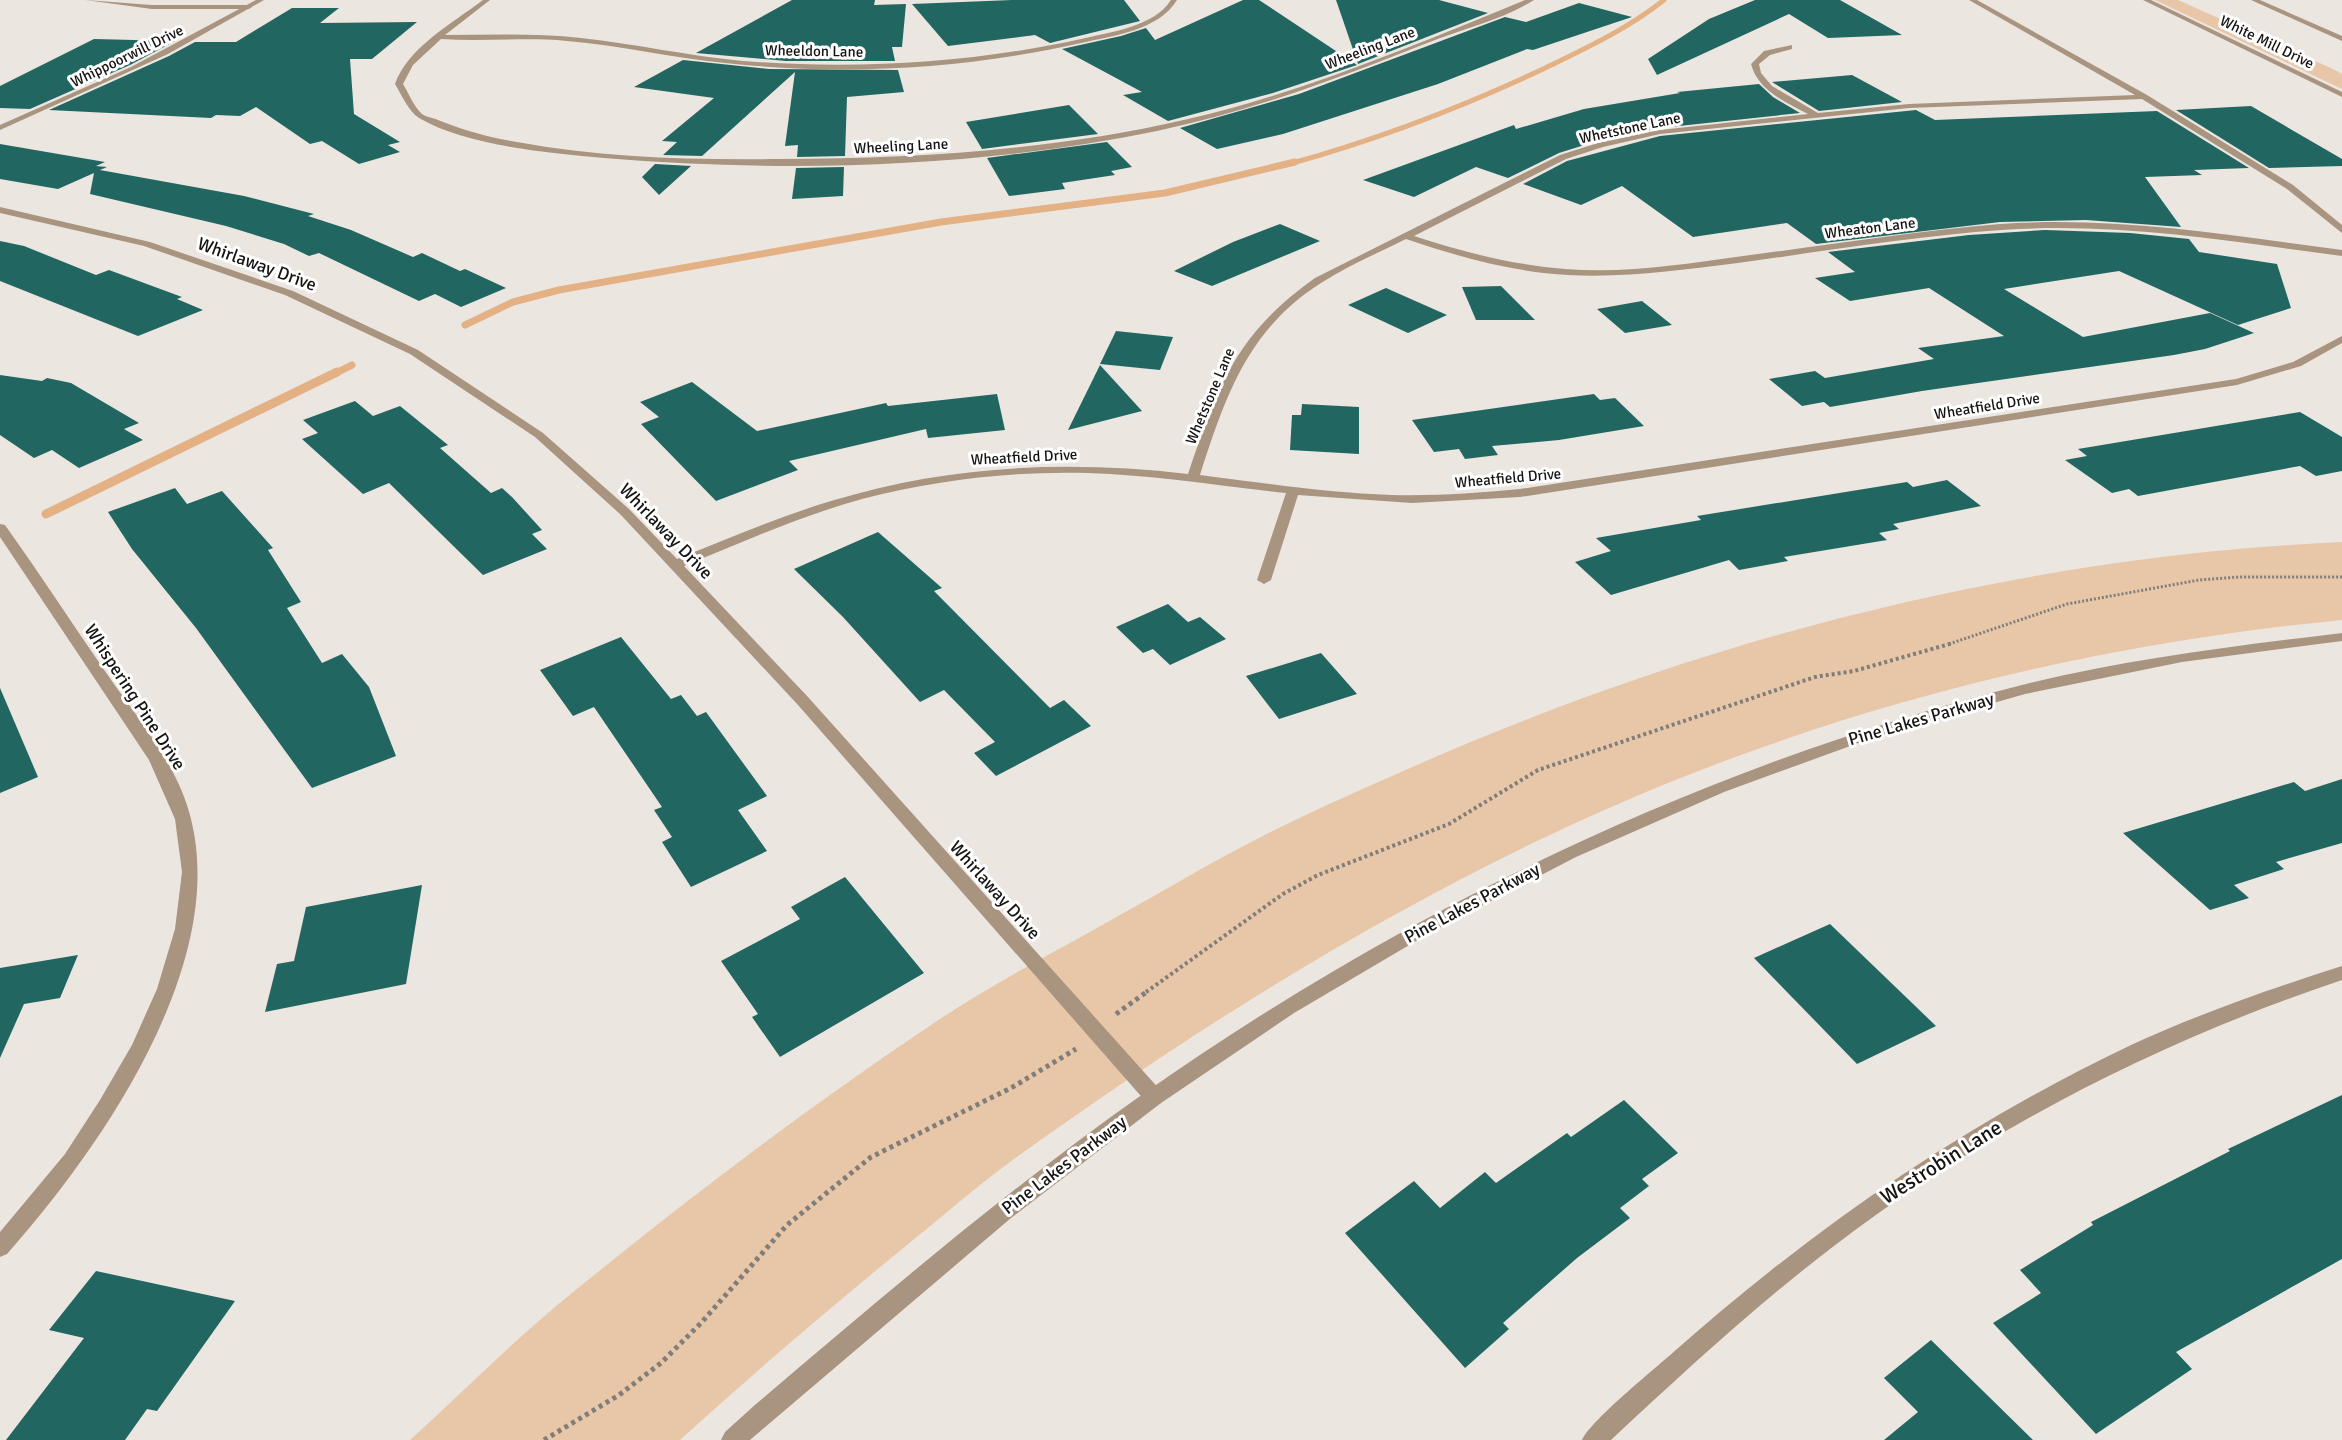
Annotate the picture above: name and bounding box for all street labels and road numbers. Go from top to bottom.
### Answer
street label: White Mill Drive [2217,11,2317,73]
street label: Whippoorwill Drive [68,21,186,91]
street label: Wheeling Lane [1323,23,1417,73]
street label: Wheeldon Lane [765,41,863,61]
street label: Whetstone Lane [1578,108,1682,148]
street label: Wheeling Lane [853,135,949,157]
street label: Wheaton Lane [1824,214,1916,242]
street label: Whirlaway Drive [194,232,320,296]
street label: Whetstone Lane [1182,345,1238,447]
street label: Wheatfield Drive [1933,389,2041,423]
street label: Wheatfield Drive [970,445,1078,469]
street label: Wheatfield Drive [1454,464,1562,492]
street label: Whirlaway Drive [615,478,717,584]
street label: Whispering Pine Drive [80,620,190,774]
street label: Pine Lakes Parkway [1846,688,1997,750]
street label: Whirlaway Drive [945,836,1045,944]
street label: Pine Lakes Parkway [1400,858,1544,948]
street label: Pine Lakes Parkway [997,1111,1131,1219]
street label: Westrobin Lane [1875,1114,2007,1210]

